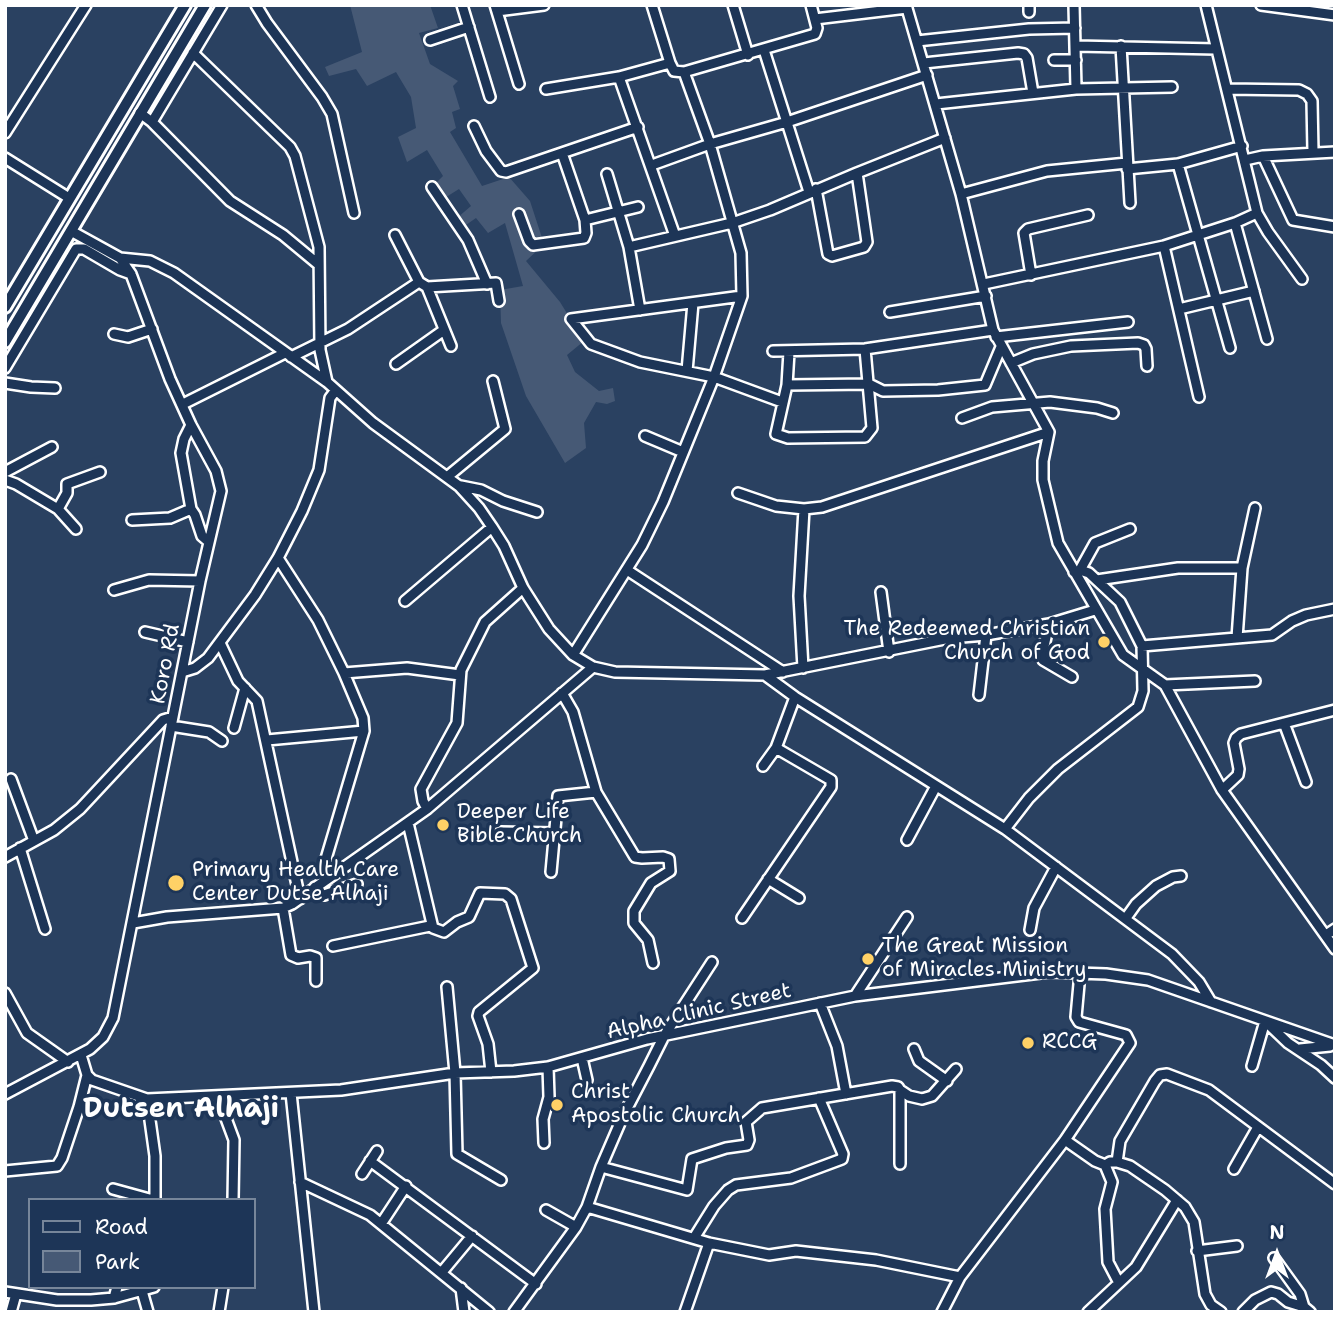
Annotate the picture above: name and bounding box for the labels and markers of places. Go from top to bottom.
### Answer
place label: The Redeemed Christian Church of God [843,617,1090,667]
marker: The Redeemed Christian Church of God [1096,634,1112,650]
place label: Deeper Life Bible Church [457,800,582,850]
marker: Deeper Life Bible Church [435,817,451,833]
place label: Primary Health Care Center Dutse Alhaji [192,858,399,908]
marker: Primary Health Care Center Dutse Alhaji [166,873,186,893]
place label: The Great Mission of Miracles Ministry [882,934,1086,984]
marker: The Great Mission of Miracles Ministry [860,951,876,967]
place label: RCCG [1042,1030,1097,1056]
marker: RCCG [1020,1035,1036,1051]
place label: Christ Apostolic Church [571,1080,741,1130]
marker: Christ Apostolic Church [549,1097,565,1113]

